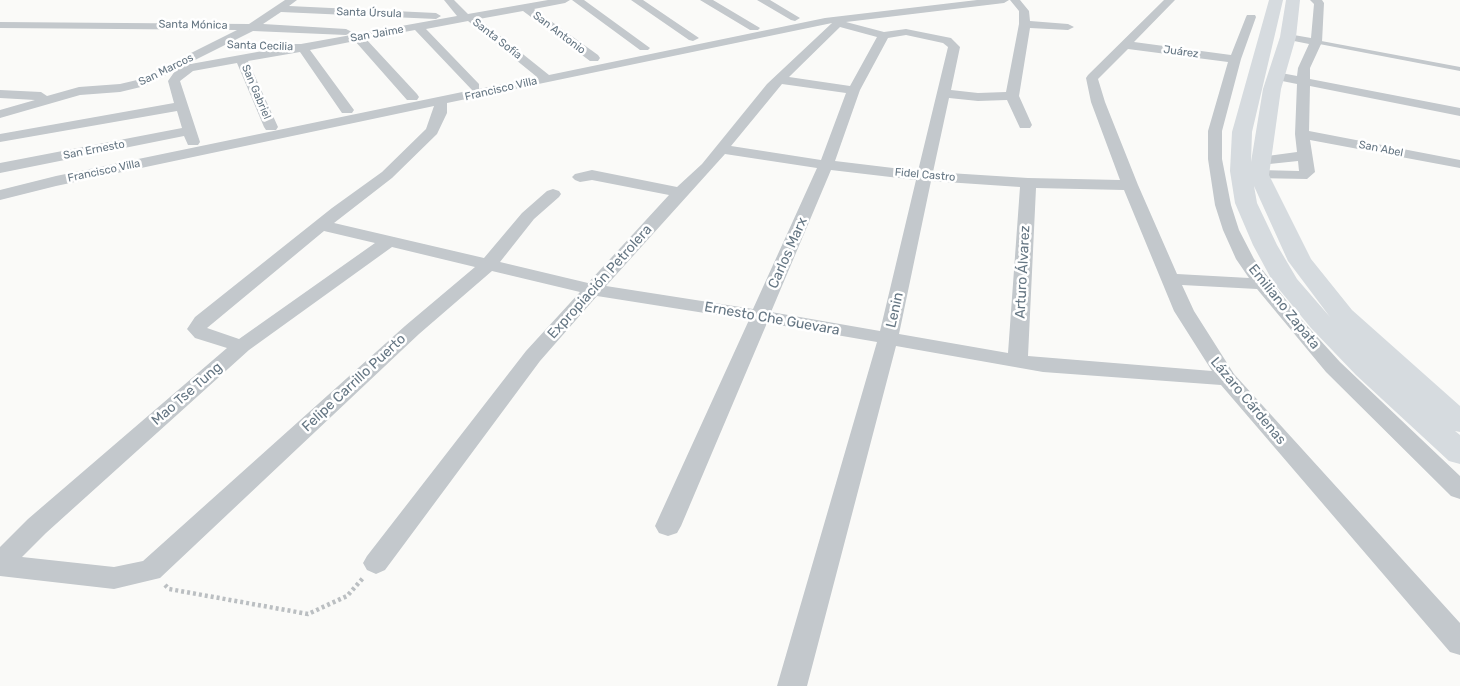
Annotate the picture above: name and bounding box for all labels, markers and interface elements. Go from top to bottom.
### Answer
street label: Santa Úrsula [336,5,402,21]
street label: San Antonio [530,9,588,57]
street label: Santa Sofía [470,16,524,62]
street label: Santa Mónica [158,18,228,32]
street label: San Jaime [349,23,405,45]
street label: Santa Cecilia [227,38,293,54]
street label: Juárez [1163,43,1199,61]
street label: San Marcos [137,51,195,89]
street label: San Gabriel [239,63,273,121]
street label: Francisco Villa [464,74,538,104]
street label: San Ernesto [62,138,126,162]
street label: San Abel [1358,138,1404,160]
street label: Francisco Villa [67,157,141,185]
street label: Fidel Castro [894,166,956,184]
street label: Carlos Marx [765,215,811,291]
street label: Expropiación Petrolera [544,222,656,342]
street label: Arturo Álvarez [1012,225,1034,319]
street label: Emiliano Zapata [1245,261,1323,353]
street label: Lenin [883,291,907,329]
street label: Ernesto Che Guevara [703,299,841,339]
street label: Felipe Carrillo Puerto [299,331,409,435]
street label: Lázaro Cárdenas [1207,354,1289,448]
street label: Mao Tse Tung [148,359,226,429]

